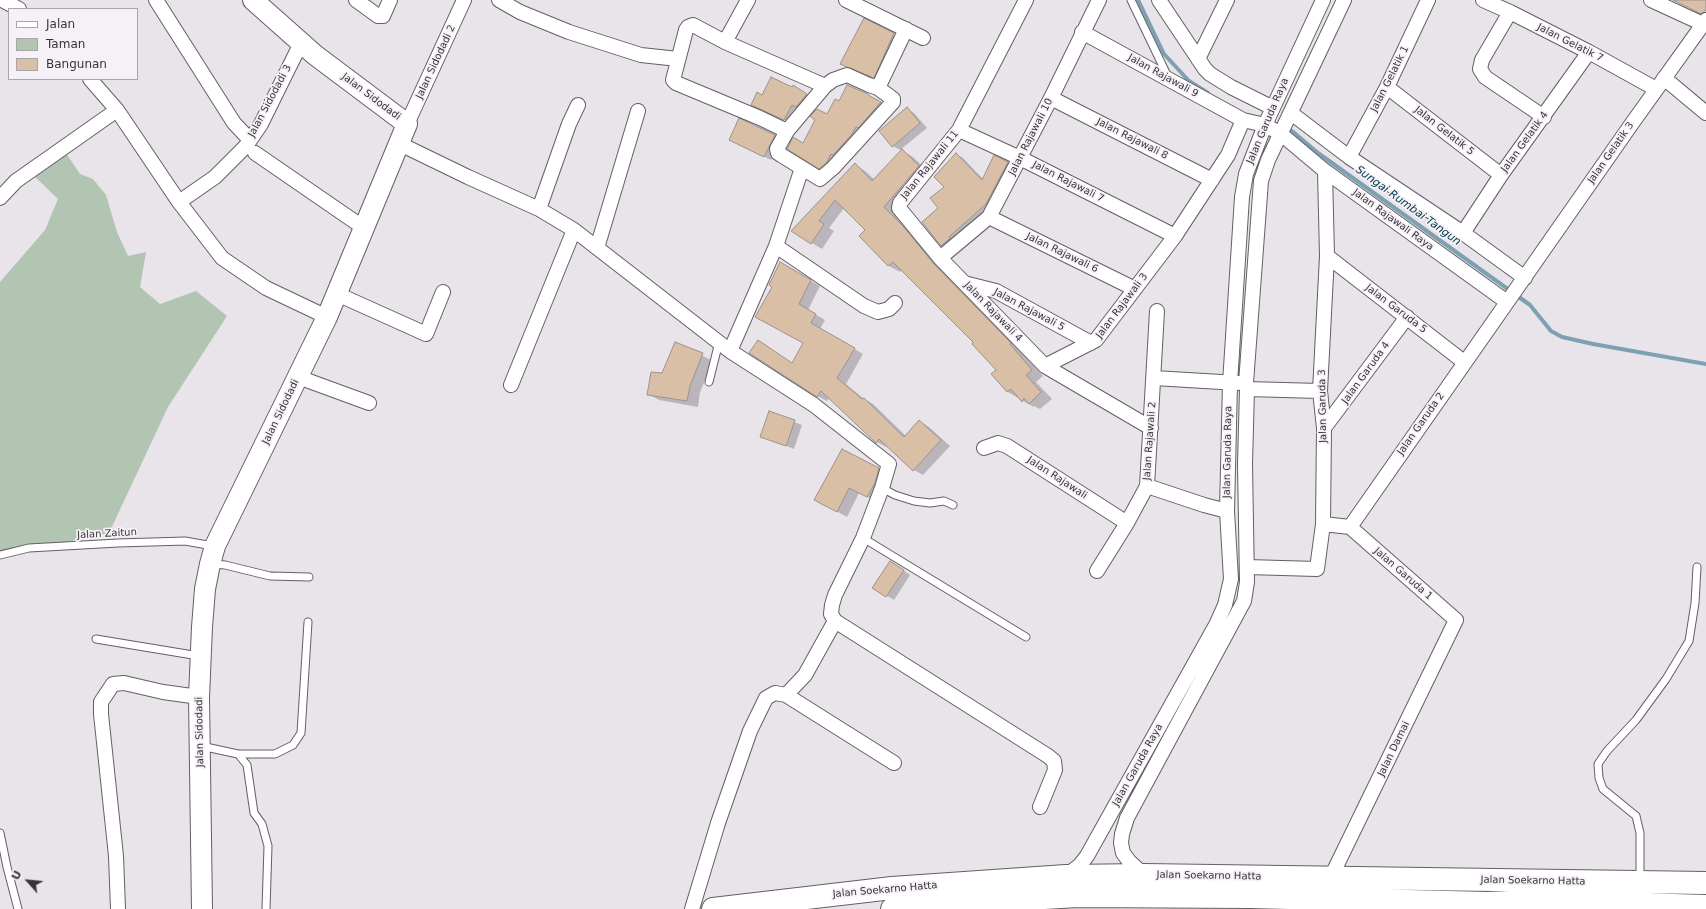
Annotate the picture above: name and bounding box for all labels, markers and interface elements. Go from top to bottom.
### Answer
legend [8,8,138,80]
text: Jalan [46,17,75,31]
street label: Jalan Gelatik 7 [1535,21,1605,65]
street label: Jalan Sidodadi 2 [414,23,458,101]
text: Taman [46,37,85,51]
street label: Jalan Gelatik 1 [1368,44,1412,114]
street label: Jalan Rajawali 9 [1126,52,1200,100]
text: Bangunan [46,57,107,71]
street label: Jalan Sidodadi 3 [246,63,294,139]
street label: Jalan Sidodadi [339,71,403,123]
street label: Jalan Garuda Raya [1244,76,1292,166]
street label: Jalan Rajawali 10 [1006,96,1056,178]
street label: Jalan Gelatik 5 [1412,104,1476,158]
street label: Jalan Gelatik 4 [1499,109,1551,175]
street label: Jalan Rajawali 8 [1094,116,1170,162]
street label: Jalan Gelatik 3 [1585,120,1637,186]
street label: Jalan Rajawali 11 [899,128,961,202]
street label: Jalan Rajawali 7 [1030,159,1106,205]
water label: Sungai Rumbai Tangun [1353,163,1463,249]
street label: Jalan Rajawali Raya [1350,187,1436,253]
street label: Jalan Rajawali 6 [1024,230,1100,276]
street label: Jalan Rajawali 3 [1094,271,1150,341]
street label: Jalan Rajawali 4 [961,280,1025,344]
street label: Jalan Garuda 5 [1363,282,1429,336]
street label: Jalan Rajawali 5 [991,286,1067,334]
street label: Jalan Garuda 4 [1339,340,1393,406]
street label: Jalan Garuda 3 [1316,369,1330,443]
street label: Jalan Sidodadi [260,378,302,446]
street label: Jalan Garuda 2 [1395,390,1447,458]
street label: Jalan Rajawali 2 [1141,401,1159,481]
street label: Jalan Garuda Raya [1221,406,1235,498]
street label: Jalan Rajawali [1025,454,1089,502]
street label: Jalan Zaitun [77,526,137,542]
street label: Jalan Garuda 1 [1371,545,1435,603]
street label: Jalan Sidodadi [193,697,207,767]
street label: Jalan Damai [1375,719,1413,779]
street label: Jalan Garuda Raya [1110,722,1166,808]
north arrow [8,861,48,901]
text: U [9,868,25,882]
street label: Jalan Soekarno Hatta [1156,869,1262,883]
street label: Jalan Soekarno Hatta [1480,874,1586,888]
street label: Jalan Soekarno Hatta [832,879,938,901]

